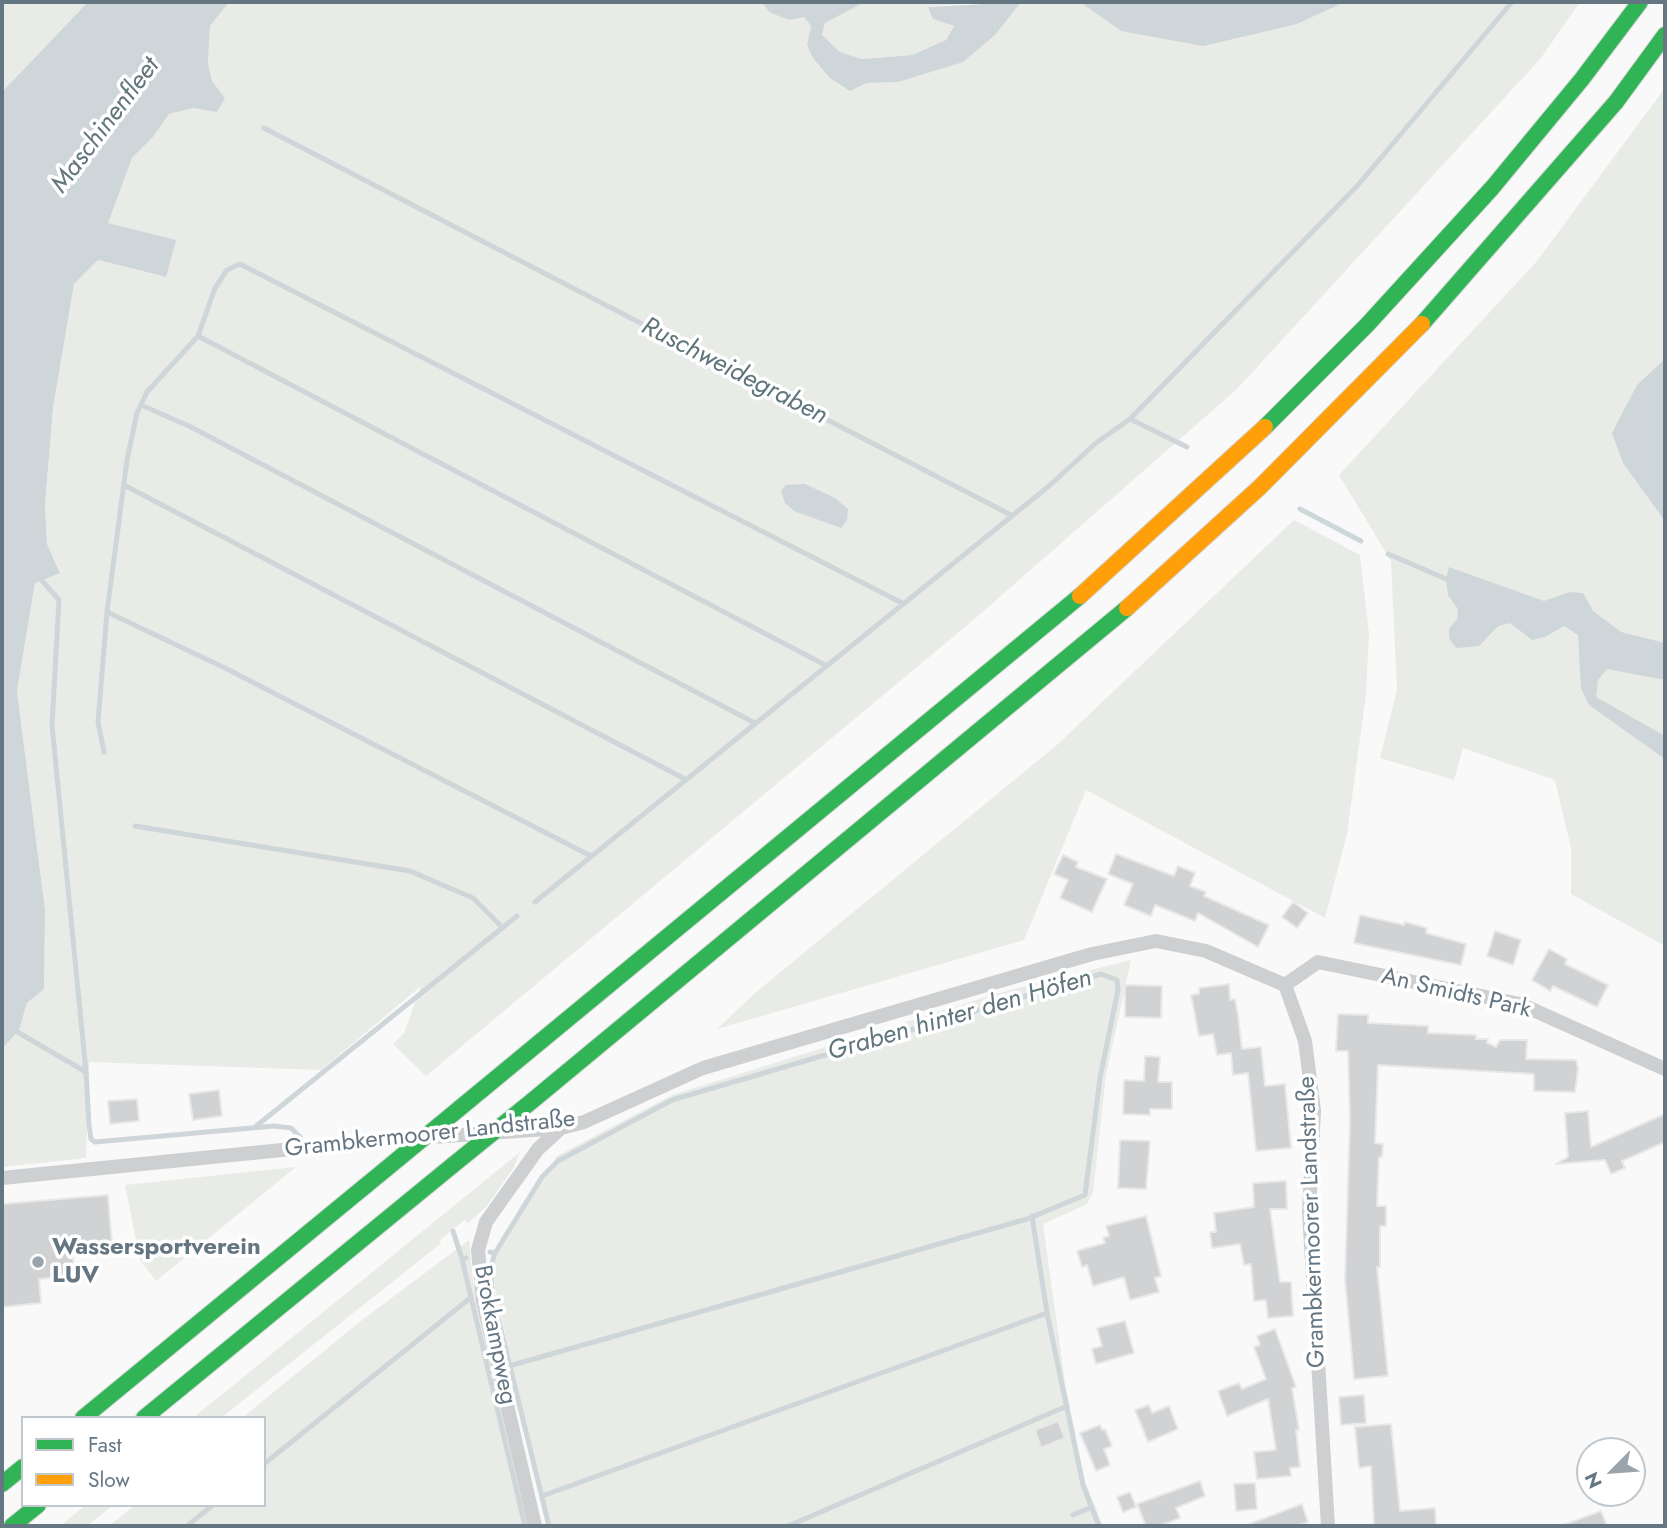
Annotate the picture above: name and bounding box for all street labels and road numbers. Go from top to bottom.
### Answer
street label: An Smidts Park [1378,963,1534,1025]
street label: Grambkermoorer Landstraße [1294,1076,1332,1368]
street label: Grambkermoorer Landstraße [283,1105,577,1165]
street label: Brokkampweg [466,1263,522,1407]

